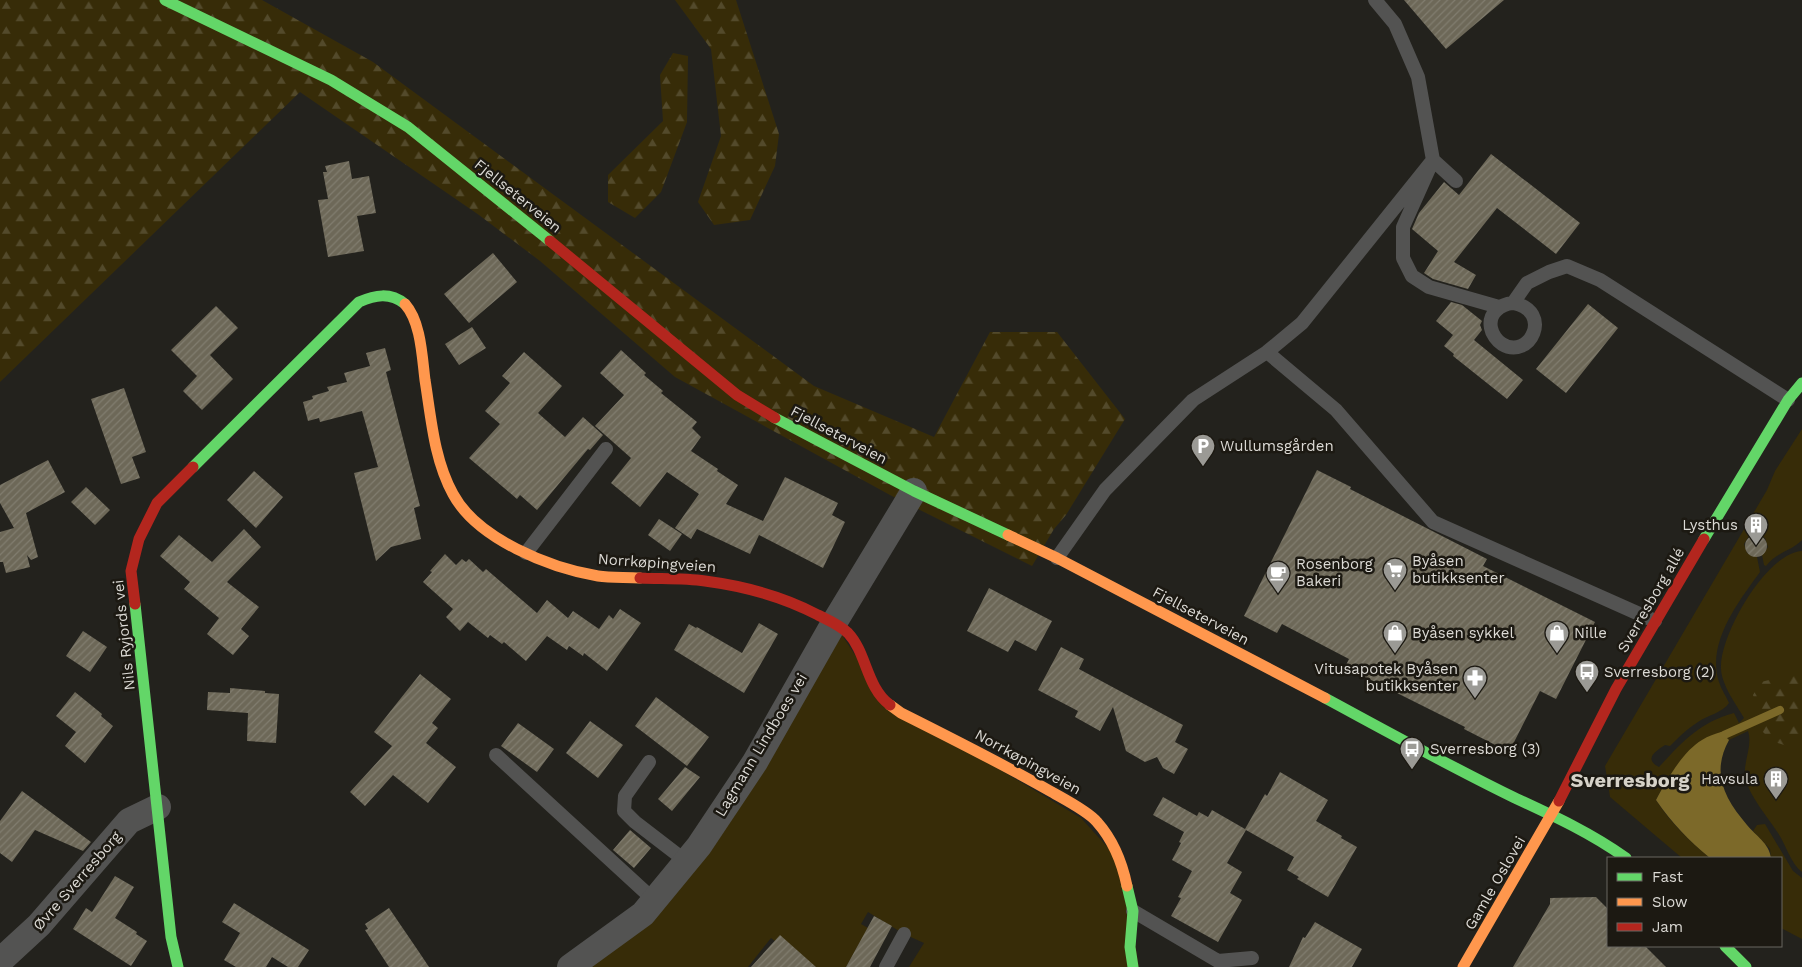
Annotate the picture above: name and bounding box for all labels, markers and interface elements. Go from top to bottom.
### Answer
street label: Fjellseterveien [471,155,565,237]
street label: Fjellseterveien [788,402,890,468]
parking icon: Wullumsgården [1190,433,1216,467]
place label: Wullumsgården [1220,437,1334,455]
building icon: Lysthus [1743,512,1769,546]
place label: Lysthus [1682,516,1738,534]
street label: Sverresborg allé [1614,544,1688,656]
street label: Norrkøpingveien [597,550,717,576]
place label: Byåsen butikksenter [1412,552,1505,587]
place label: Rosenborg Bakeri [1296,555,1373,590]
supermarket icon: Byåsen butikksenter [1382,557,1408,591]
cafe icon: Rosenborg Bakeri [1265,560,1291,594]
street label: Nils Ryjords vei [109,579,139,691]
street label: Fjellseterveien [1150,583,1252,649]
shop icon: Byåsen sykkel [1382,620,1408,654]
shop icon: Nille [1544,620,1570,654]
place label: Byåsen sykkel [1412,624,1514,642]
place label: Nille [1574,624,1607,642]
bus stop icon: Sverresborg (2) [1574,659,1600,693]
place label: Vitusapotek Byåsen butikksenter [1314,660,1458,695]
place label: Sverresborg (2) [1604,663,1715,681]
pharmacy icon: Vitusapotek Byåsen butikksenter [1462,665,1488,699]
street label: Lagmann Lindboes vei [711,670,811,820]
street label: Norrkøpingveien [972,725,1084,799]
bus stop icon: Sverresborg (3) [1399,736,1425,770]
place label: Sverresborg (3) [1430,740,1540,758]
building icon: Havsula [1763,766,1789,800]
district label: Sverresborg [1571,768,1690,792]
place label: Havsula [1701,770,1758,788]
street label: Øvre Sverresborg [29,828,125,934]
street label: Gamle Oslovei [1461,833,1529,933]
legend [1607,857,1782,947]
text: Fast [1652,868,1684,886]
text: Slow [1652,893,1688,911]
text: Jam [1652,918,1683,936]

